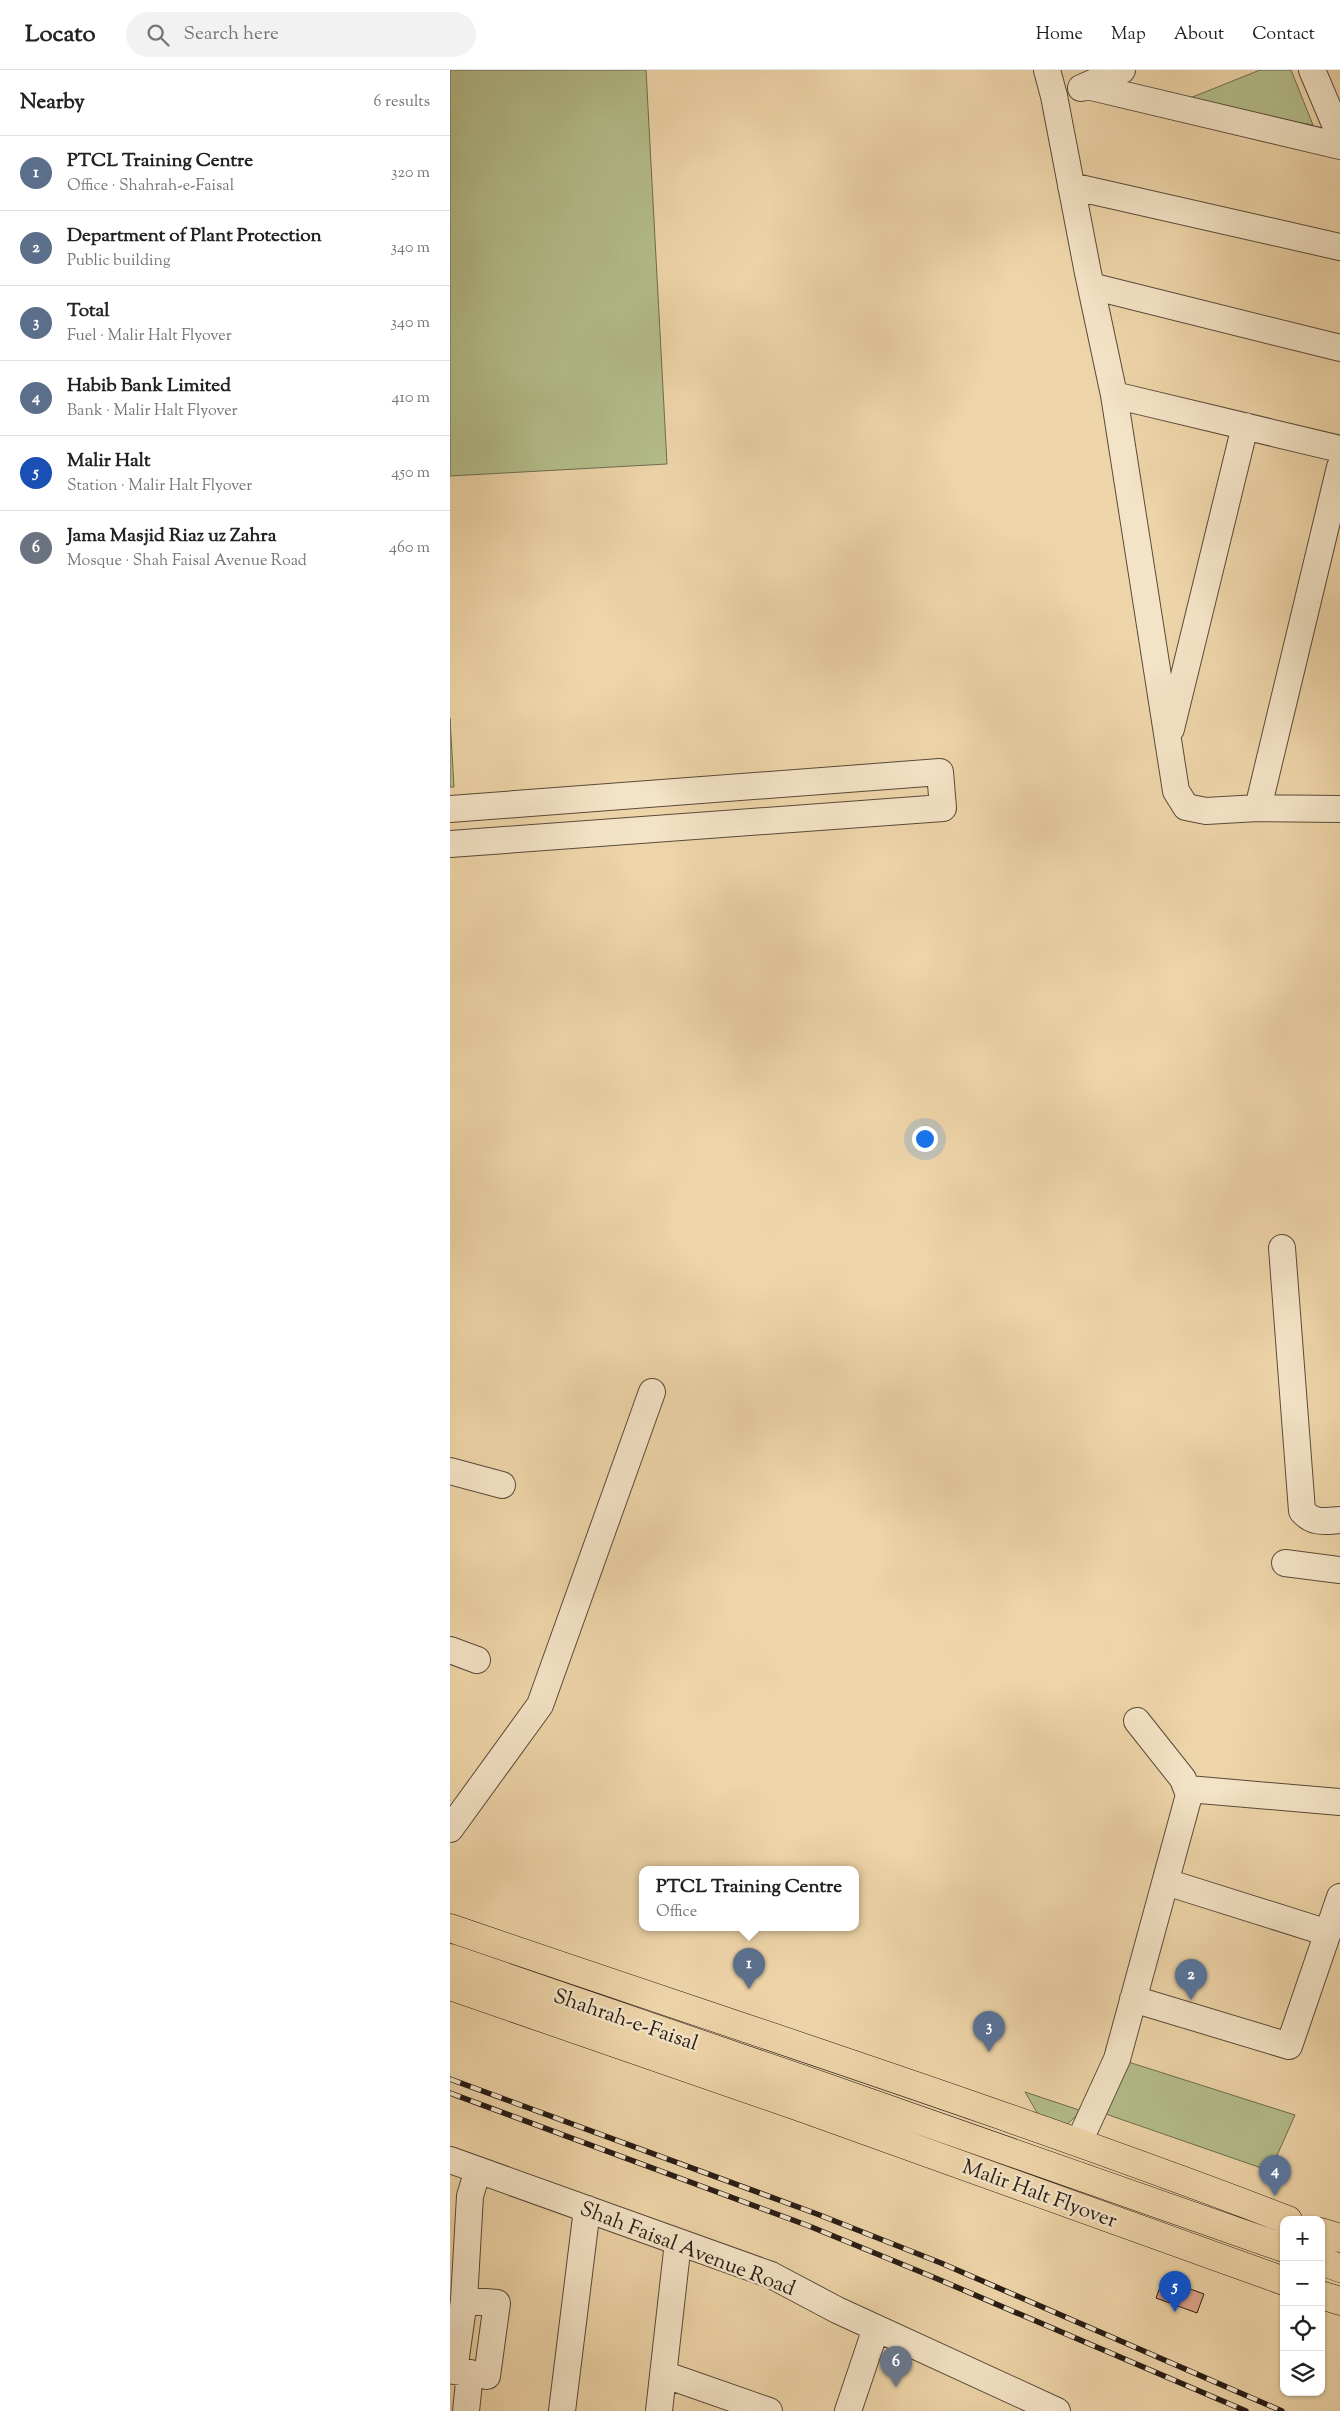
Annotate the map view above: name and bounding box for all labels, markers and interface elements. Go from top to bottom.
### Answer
search box [126,12,476,57]
text: Locato [25,18,96,52]
icon: search [144,21,172,49]
text: Search here [184,21,279,48]
text: Home [1036,22,1083,48]
text: Map [1111,22,1146,48]
text: About [1174,22,1224,48]
text: Contact [1252,22,1315,48]
text: Nearby [20,88,85,118]
text: 6 results [374,91,430,114]
text: PTCL Training Centre [67,148,253,175]
text: 1 [33,162,39,185]
text: 320 m [391,162,430,185]
text: Office · Shahrah-e-Faisal [67,175,234,198]
text: Department of Plant Protection [67,223,322,250]
text: 2 [32,237,40,260]
text: 340 m [391,237,430,260]
text: Public building [67,250,171,273]
text: Total [67,298,110,325]
text: 3 [33,312,39,335]
text: 340 m [391,312,430,335]
text: Fuel · Malir Halt Flyover [67,325,232,348]
text: Habib Bank Limited [67,373,231,400]
text: 4 [32,387,40,410]
text: 410 m [392,387,430,410]
text: Bank · Malir Halt Flyover [67,400,238,423]
text: Malir Halt [67,448,150,475]
text: 5 [33,462,39,485]
text: 450 m [391,462,430,485]
text: Station · Malir Halt Flyover [67,475,252,498]
text: Jama Masjid Riaz uz Zahra [67,523,276,550]
text: 6 [32,537,40,560]
text: 460 m [389,537,430,560]
text: Mosque · Shah Faisal Avenue Road [67,550,307,573]
your location [912,1126,938,1152]
popup [639,1866,859,1931]
text: PTCL Training Centre [656,1874,842,1901]
text: Office [656,1901,697,1924]
pin: 1 [733,1948,765,1989]
pin: 2 [1175,1959,1207,2000]
street label: Shahrah-e-Faisal [549,1982,702,2060]
pin: 3 [973,2011,1005,2052]
street label: Malir Halt Flyover [958,2153,1121,2237]
pin: 4 [1259,2155,1291,2196]
street label: Shah Faisal Avenue Road [575,2195,799,2305]
map controls [1280,2216,1325,2396]
button: + [1280,2216,1325,2261]
button: − [1280,2261,1325,2306]
pin: 5 [1159,2271,1191,2312]
button: locate [1280,2306,1325,2351]
pin: 6 [880,2346,912,2387]
button: layers [1280,2351,1325,2396]

